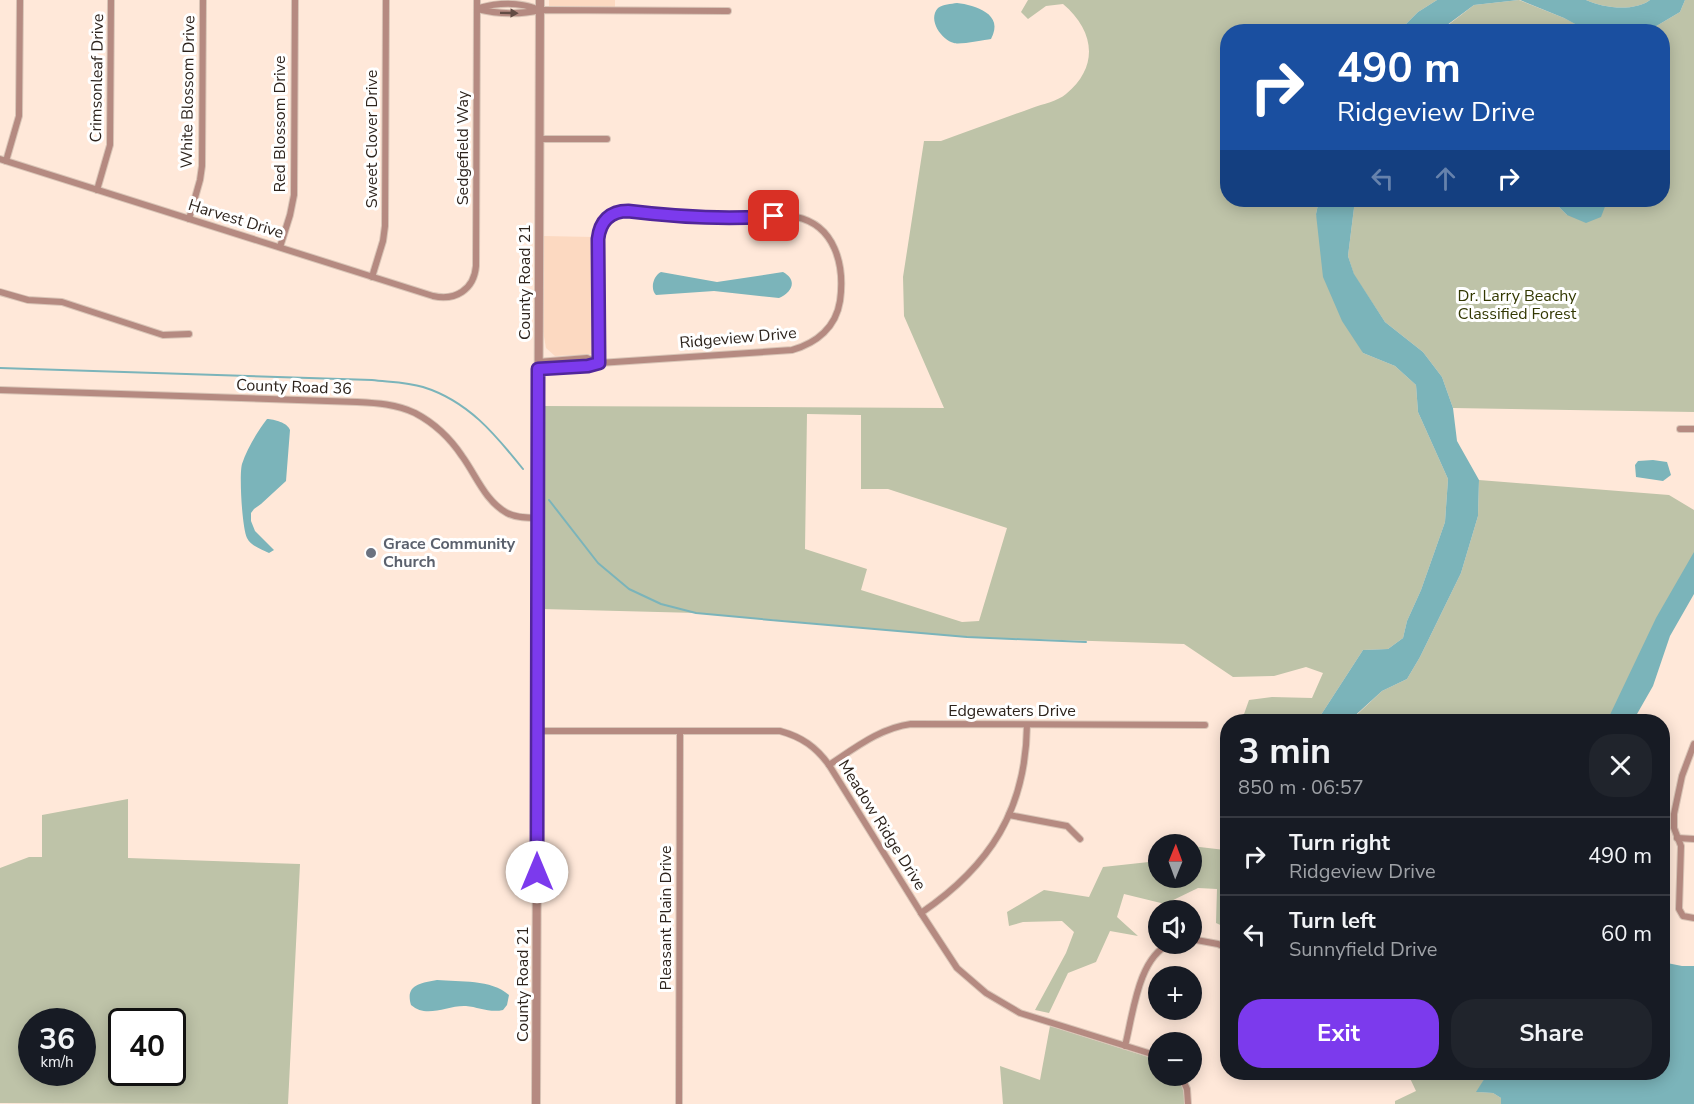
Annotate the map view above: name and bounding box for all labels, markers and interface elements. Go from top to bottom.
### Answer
one-way arrow [499,8,518,18]
street label: Crimsonleaf Drive [85,14,109,142]
street label: White Blossom Drive [176,15,200,169]
text: 490 m [1337,40,1461,97]
icon: right [1238,48,1316,126]
street label: Red Blossom Drive [269,56,291,192]
street label: Sweet Clover Drive [361,70,383,208]
street label: Sedgefield Way [452,90,474,205]
text: Ridgeview Drive [1337,94,1535,131]
icon: left [1366,162,1399,195]
icon: ahead [1429,162,1462,195]
icon: right [1492,162,1525,195]
pin [748,190,799,241]
street label: Harvest Drive [186,194,286,244]
icon: arrive [757,199,790,232]
street label: County Road 21 [514,224,536,340]
park label: Dr. Larry Beachy Classified Forest [1458,285,1577,325]
street label: Ridgeview Drive [679,322,797,354]
street label: County Road 36 [236,374,352,400]
place label: Grace Community Church [383,533,516,573]
marker: Grace Community Church [364,546,378,560]
street label: Edgewaters Drive [948,700,1076,722]
text: 3 min [1238,727,1331,776]
button: close [1589,734,1652,797]
street label: Meadow Ridge Drive [833,756,931,894]
text: 850 m · 06:57 [1238,774,1364,801]
text: Turn right [1289,828,1390,858]
north arrow [1148,834,1202,888]
map controls [1148,834,1202,1086]
position arrow [505,840,569,904]
icon: right [1238,840,1271,873]
text: 490 m [1588,841,1652,871]
street label: Pleasant Plain Drive [655,846,677,990]
text: Ridgeview Drive [1289,858,1436,885]
button: sound [1148,900,1202,954]
text: Turn left [1289,906,1376,936]
icon: left [1238,918,1271,951]
text: 60 m [1601,919,1652,949]
street label: County Road 21 [512,926,534,1042]
text: Sunnyfield Drive [1289,936,1437,963]
button: + [1148,966,1202,1020]
button: Exit [1238,999,1439,1068]
button: Share [1451,999,1652,1068]
speed limit sign: 40 [108,1008,186,1086]
text: 36 [39,1019,75,1060]
button: − [1148,1032,1202,1086]
text: km/h [40,1052,74,1072]

